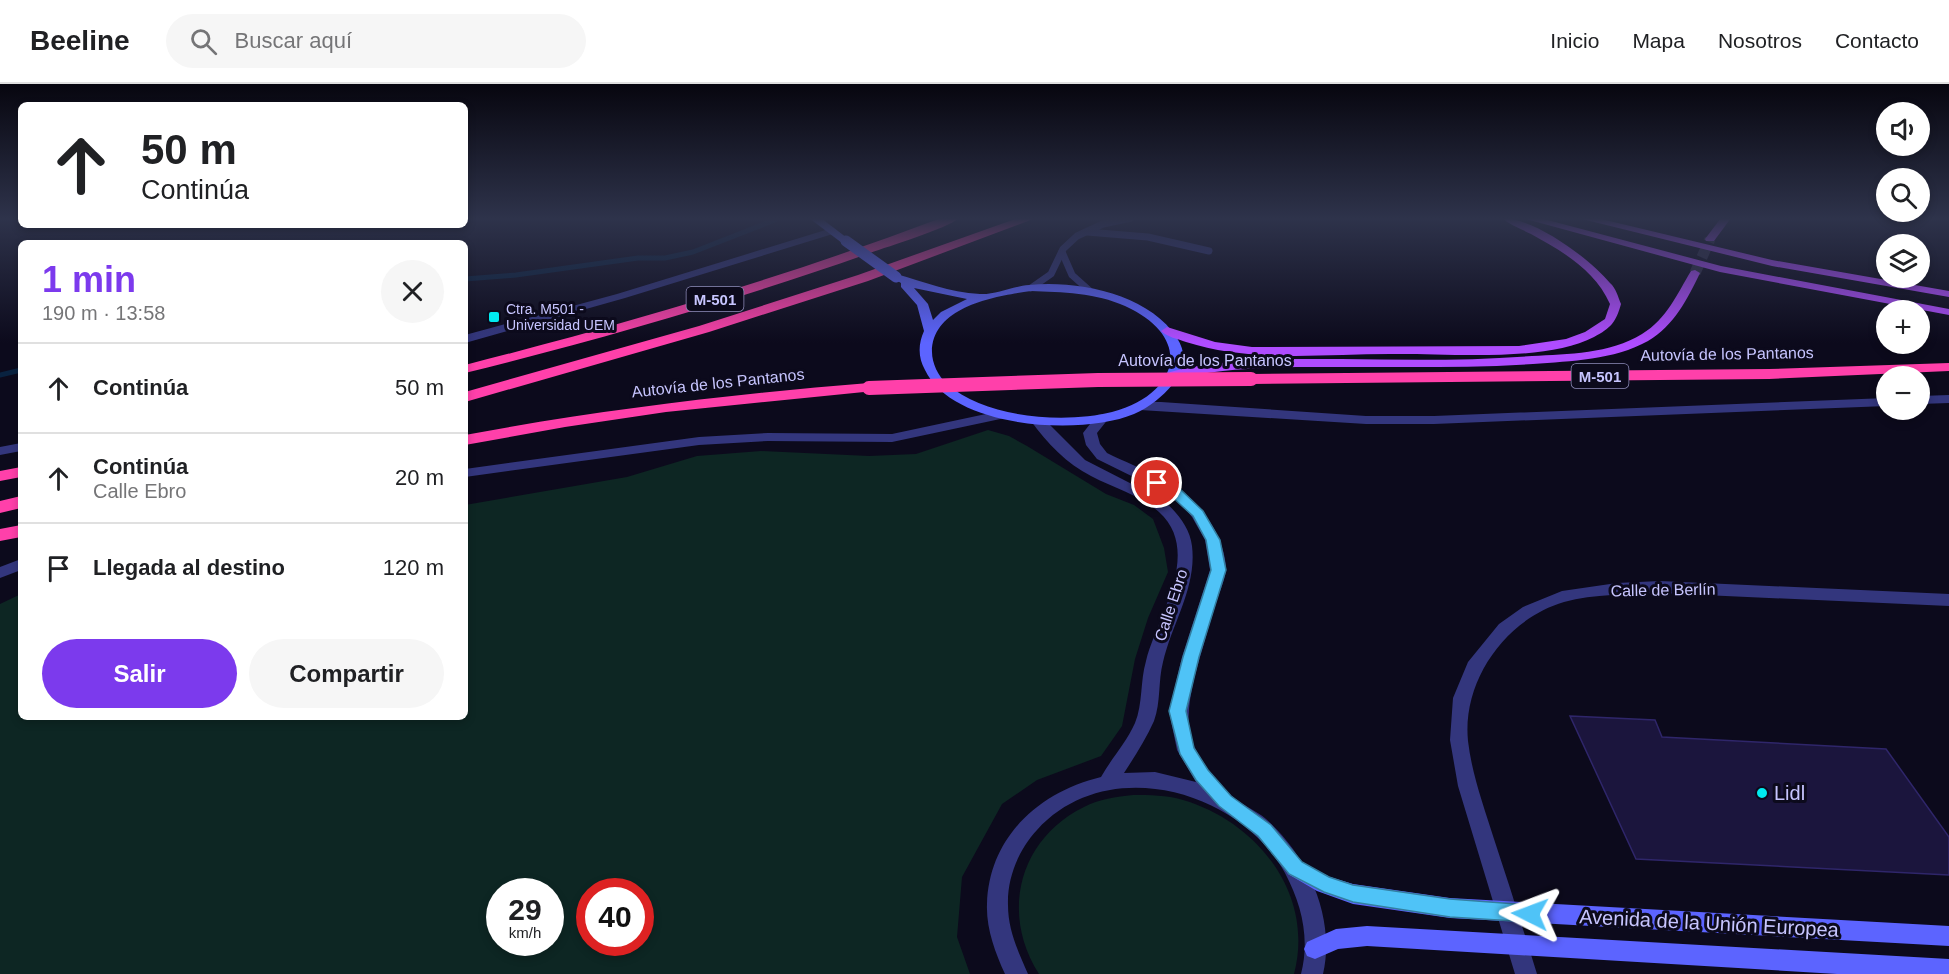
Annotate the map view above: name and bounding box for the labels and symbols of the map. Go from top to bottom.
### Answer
road number: M-501 [686,287,744,311]
place label: Ctra. M501 - Universidad UEM [506,301,615,333]
marker: Ctra. M501 - Universidad UEM [487,310,501,324]
street label: Autovía de los Pantanos [1640,344,1814,364]
street label: Autovía de los Pantanos [1118,352,1292,369]
road number: M-501 [1572,364,1628,388]
street label: Autovía de los Pantanos [631,365,805,401]
pin [1131,457,1182,508]
street label: Calle Ebro [1151,567,1191,643]
street label: Calle de Berlín [1610,581,1716,599]
place label: Lidl [1774,782,1805,804]
marker: Lidl [1755,786,1769,800]
speed limit sign: 40 [576,878,654,956]
position arrow [1498,882,1562,946]
street label: Avenida de la Unión Europea [1579,905,1840,941]

